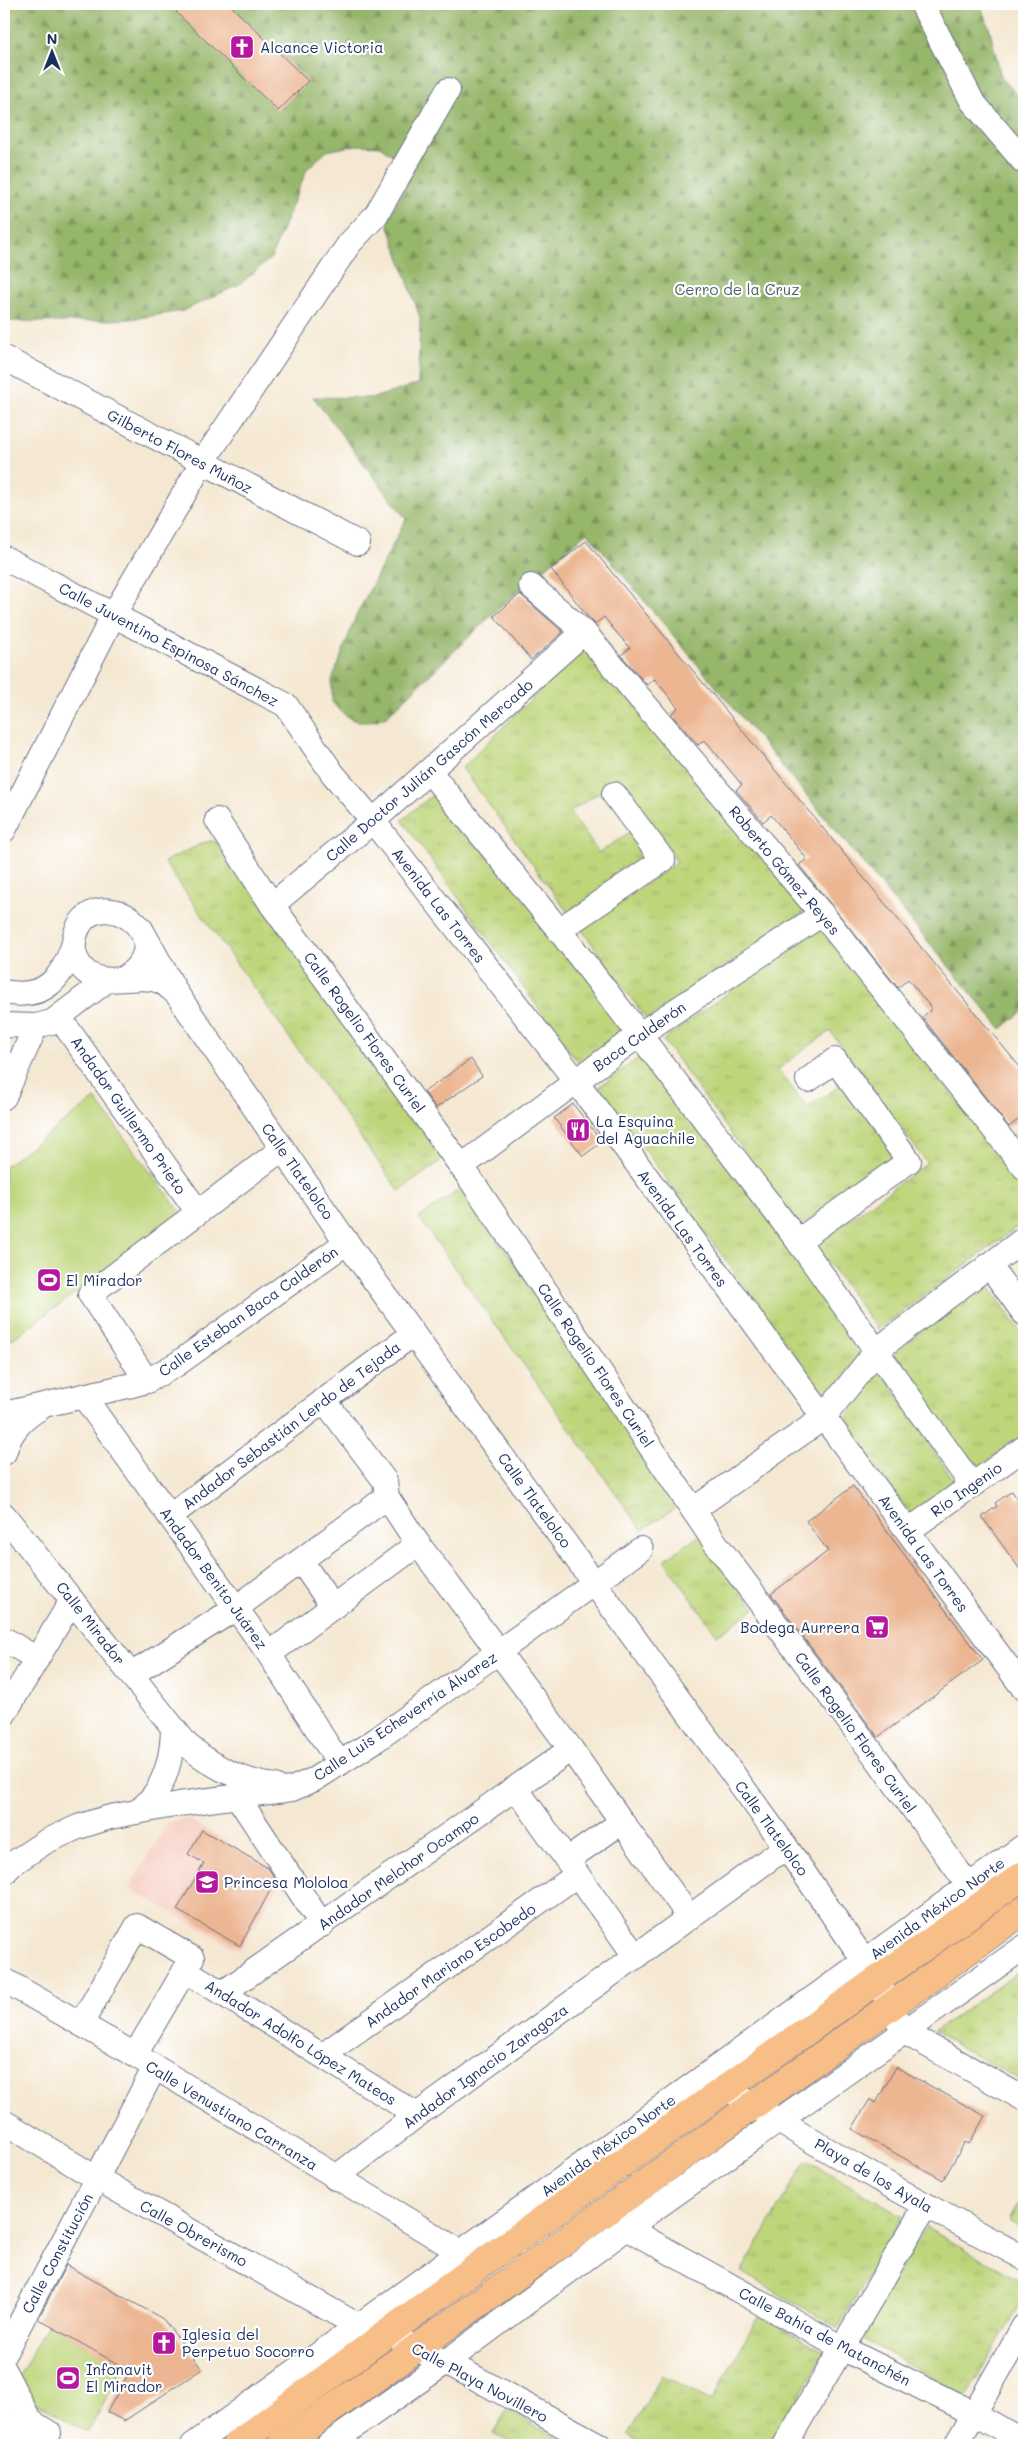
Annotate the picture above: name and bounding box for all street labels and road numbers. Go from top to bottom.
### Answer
street label: Gilberto Flores Muñoz [104,404,256,498]
street label: Calle Juventino Espinosa Sánchez [56,577,282,711]
street label: Calle Doctor Julián Gascón Mercado [321,674,537,866]
street label: Roberto Gómez Reyes [725,801,845,939]
street label: Avenida Las Torres [388,843,490,967]
street label: Calle Rogelio Flores Curiel [300,948,430,1116]
street label: Baca Calderón [589,997,689,1075]
street label: Andador Guillermo Prieto [67,1032,191,1198]
street label: Calle Tlatelolco [257,1119,339,1223]
street label: Avenida Las Torres [634,1165,732,1291]
street label: Calle Esteban Baca Calderón [154,1241,342,1381]
street label: Calle Rogelio Flores Curiel [533,1279,659,1451]
street label: Andador Sebastián Lerdo de Tejada [178,1336,404,1514]
street label: Calle Tlatelolco [494,1448,576,1552]
street label: Río Ingenio [926,1457,1006,1521]
street label: Avenida Las Torres [875,1490,973,1616]
street label: Andador Benito Juárez [156,1503,272,1653]
street label: Calle Mirador [52,1577,130,1669]
street label: Calle Luis Echeverría Álvarez [309,1647,501,1785]
street label: Calle Rogelio Flores Curiel [791,1648,921,1816]
street label: Calle Tlatelolco [731,1776,813,1880]
street label: Andador Melchor Ocampo [314,1808,482,1934]
street label: Avenida México Norte [866,1852,1008,1964]
street label: Andador Mariano Escobedo [361,1898,539,2032]
street label: Andador Adolfo López Mateos [201,1975,401,2109]
street label: Andador Ignacio Zaragoza [398,1999,572,2133]
street label: Calle Venustiano Carranza [142,2056,322,2174]
street label: Avenida México Norte [537,2089,679,2201]
street label: Playa de los Ayala [811,2133,937,2217]
street label: Calle Constitución [17,2189,97,2317]
street label: Calle Obrerismo [137,2195,251,2271]
street label: Calle Bahía de Matanchén [736,2282,914,2390]
street label: Calle Playa Novillero [408,2338,552,2426]

